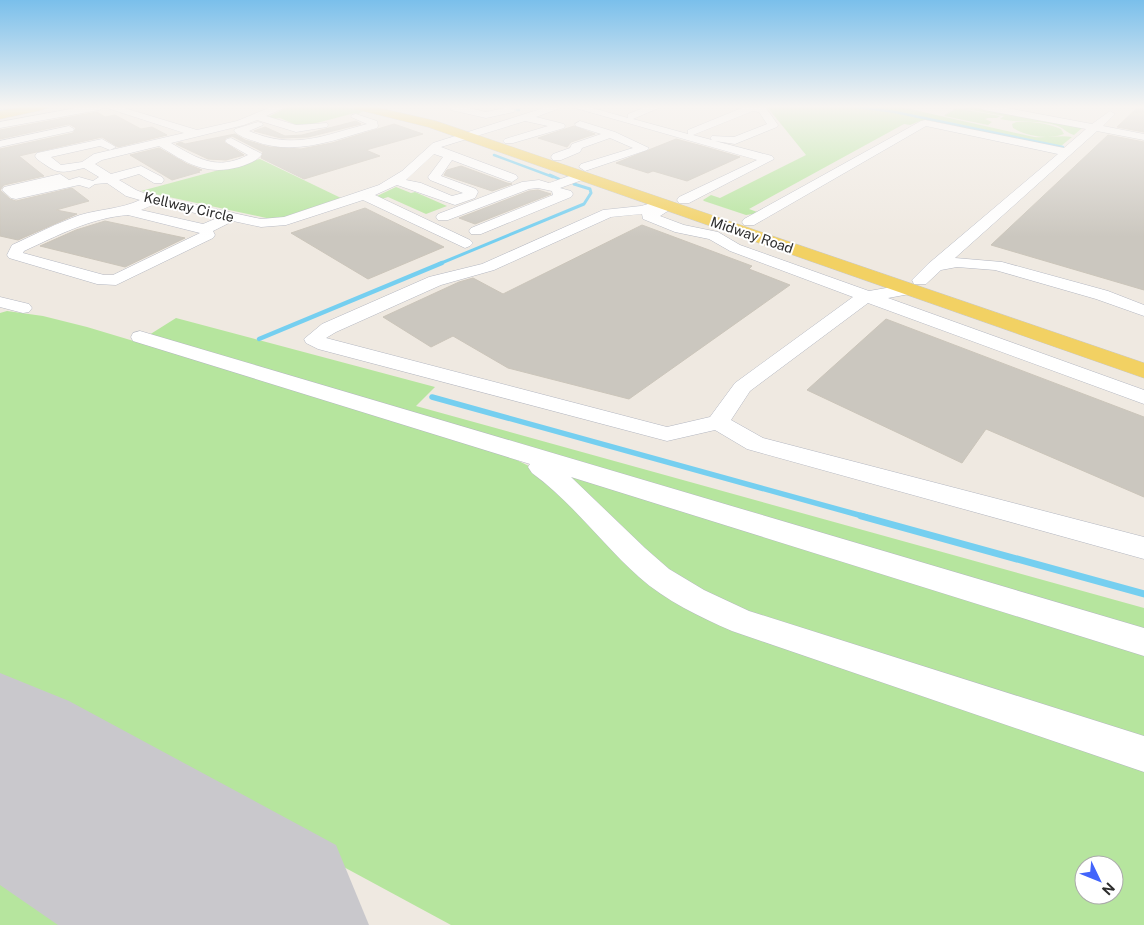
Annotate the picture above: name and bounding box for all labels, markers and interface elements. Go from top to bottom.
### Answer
street label: Kellway Circle [142,189,236,225]
street label: Midway Road [709,213,795,257]
north arrow [1074,855,1124,905]
text: N [1099,879,1118,898]

